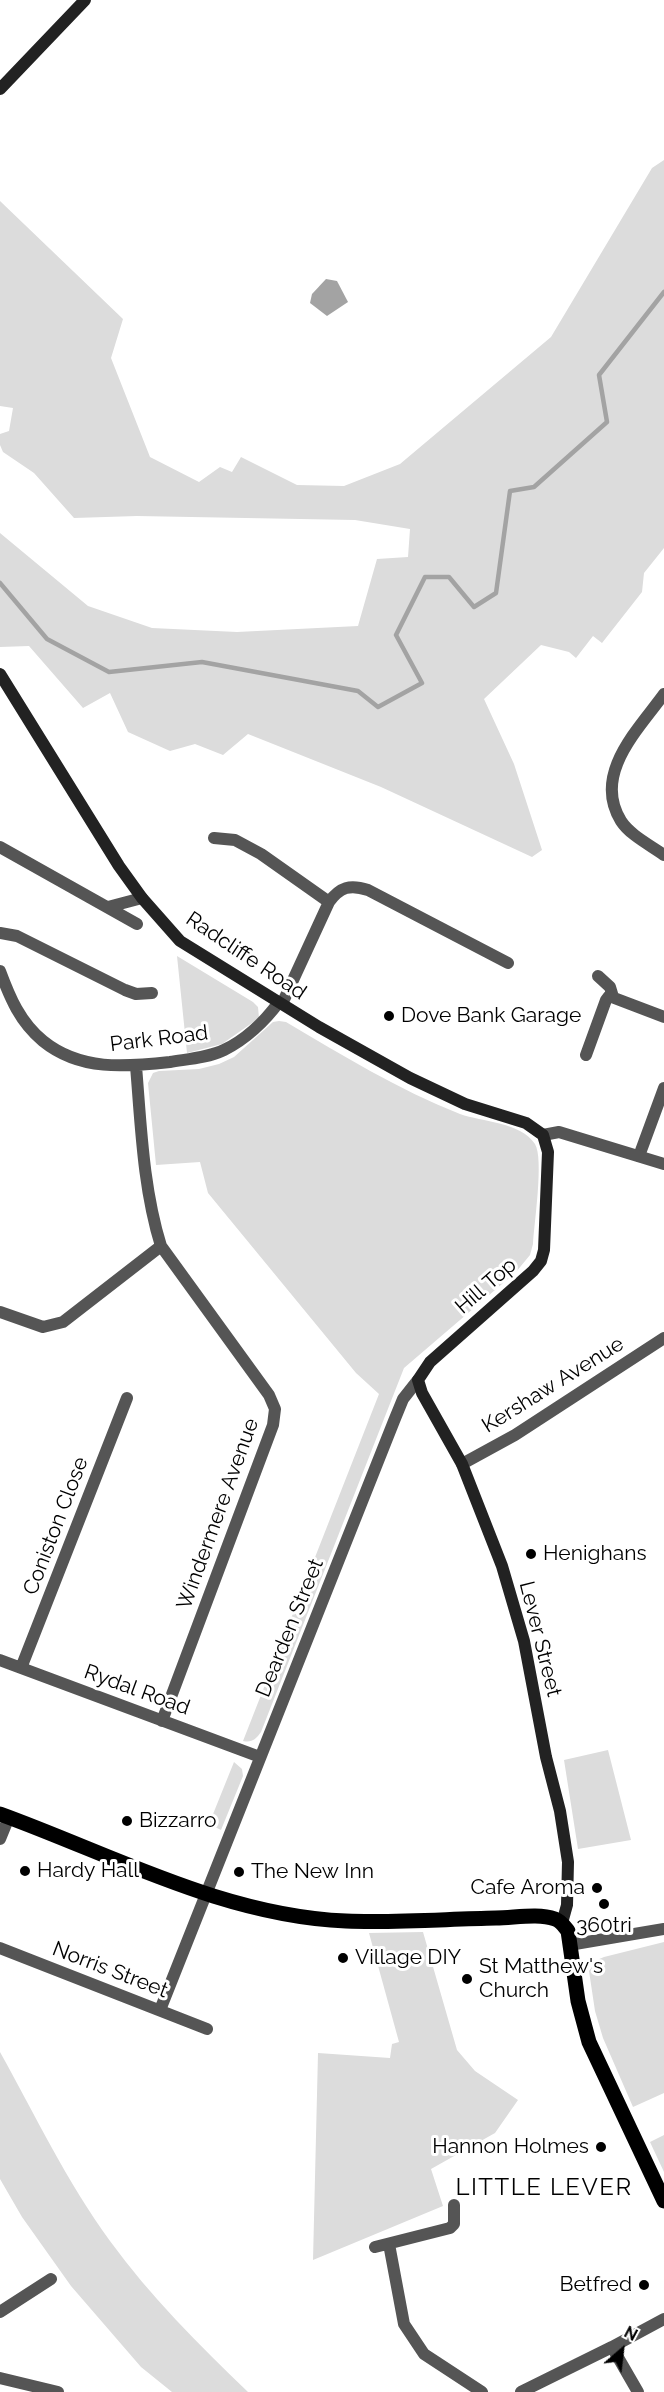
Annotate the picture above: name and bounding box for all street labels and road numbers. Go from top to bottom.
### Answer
street label: Radcliffe Road [181,906,311,1006]
street label: Park Road [109,1020,209,1058]
street label: Hill Top [450,1253,522,1319]
street label: Kershaw Avenue [478,1331,628,1439]
street label: Windermere Avenue [172,1415,264,1613]
street label: Coniston Close [18,1453,94,1599]
street label: Dearden Street [251,1555,329,1701]
street label: Lever Street [513,1579,567,1699]
street label: Rydal Road [81,1659,193,1721]
street label: Norris Street [49,1936,171,2004]

